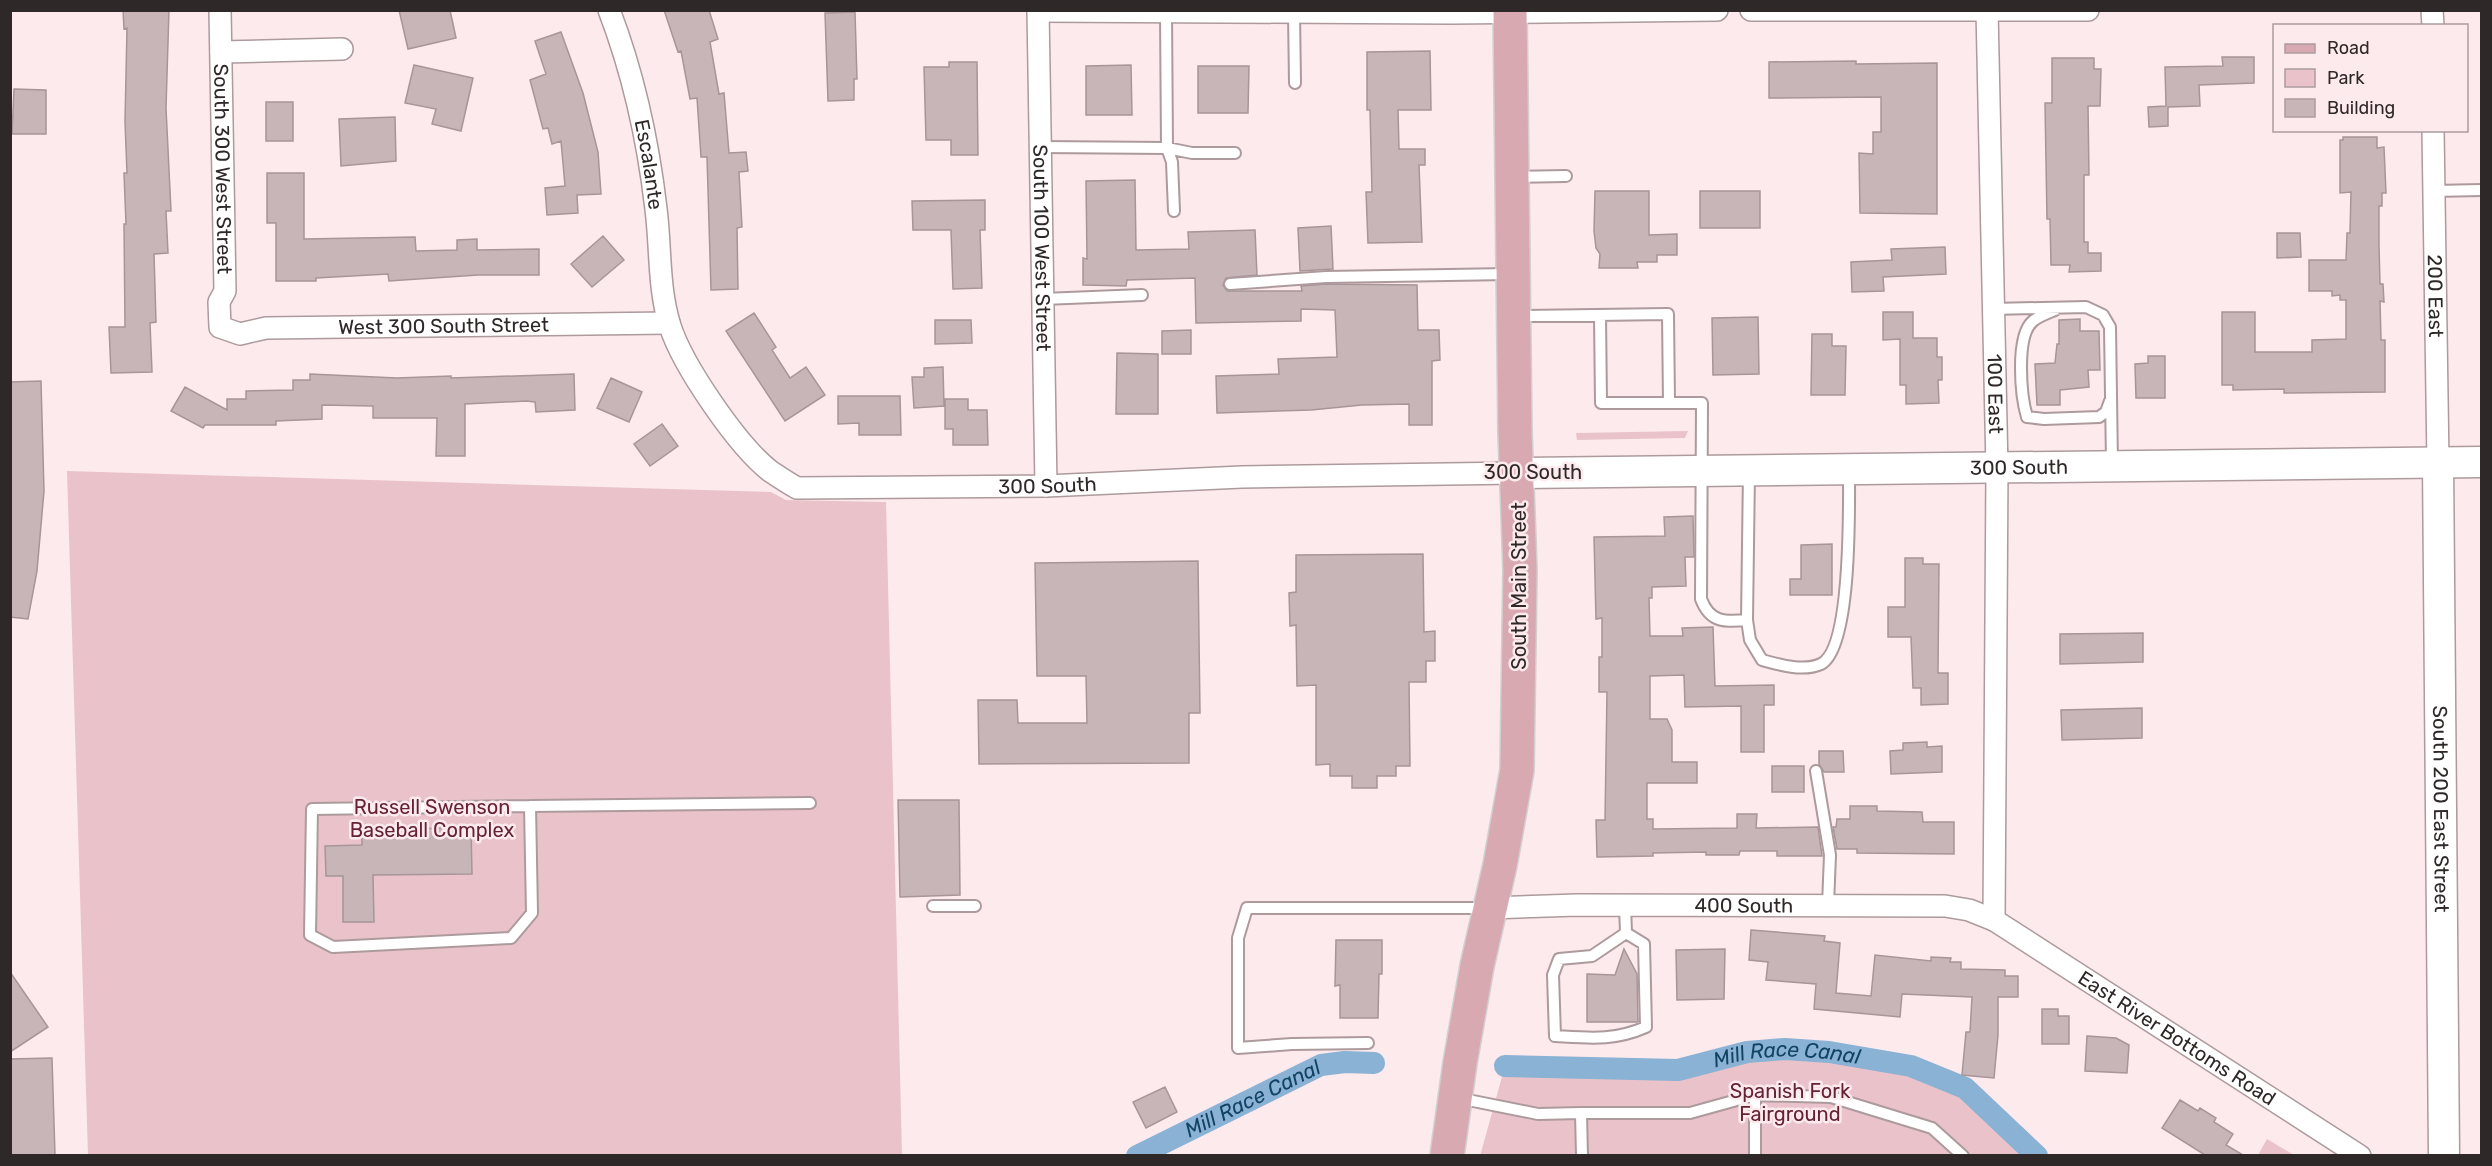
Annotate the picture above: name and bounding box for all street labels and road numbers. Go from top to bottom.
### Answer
street label: South 300 West Street [209,64,237,275]
street label: Escalante [630,117,668,211]
street label: South 100 West Street [1028,144,1056,352]
street label: 200 East [2423,254,2448,338]
street label: West 300 South Street [338,312,549,339]
street label: 100 East [1982,354,2008,434]
street label: 300 South [1970,455,2068,480]
street label: 300 South [1484,460,1582,484]
street label: 300 South [998,472,1097,498]
street label: South Main Street [1507,502,1531,670]
street label: South 200 East Street [2428,705,2454,913]
street label: 400 South [1695,893,1793,918]
street label: East River Bottoms Road [2074,965,2280,1110]

